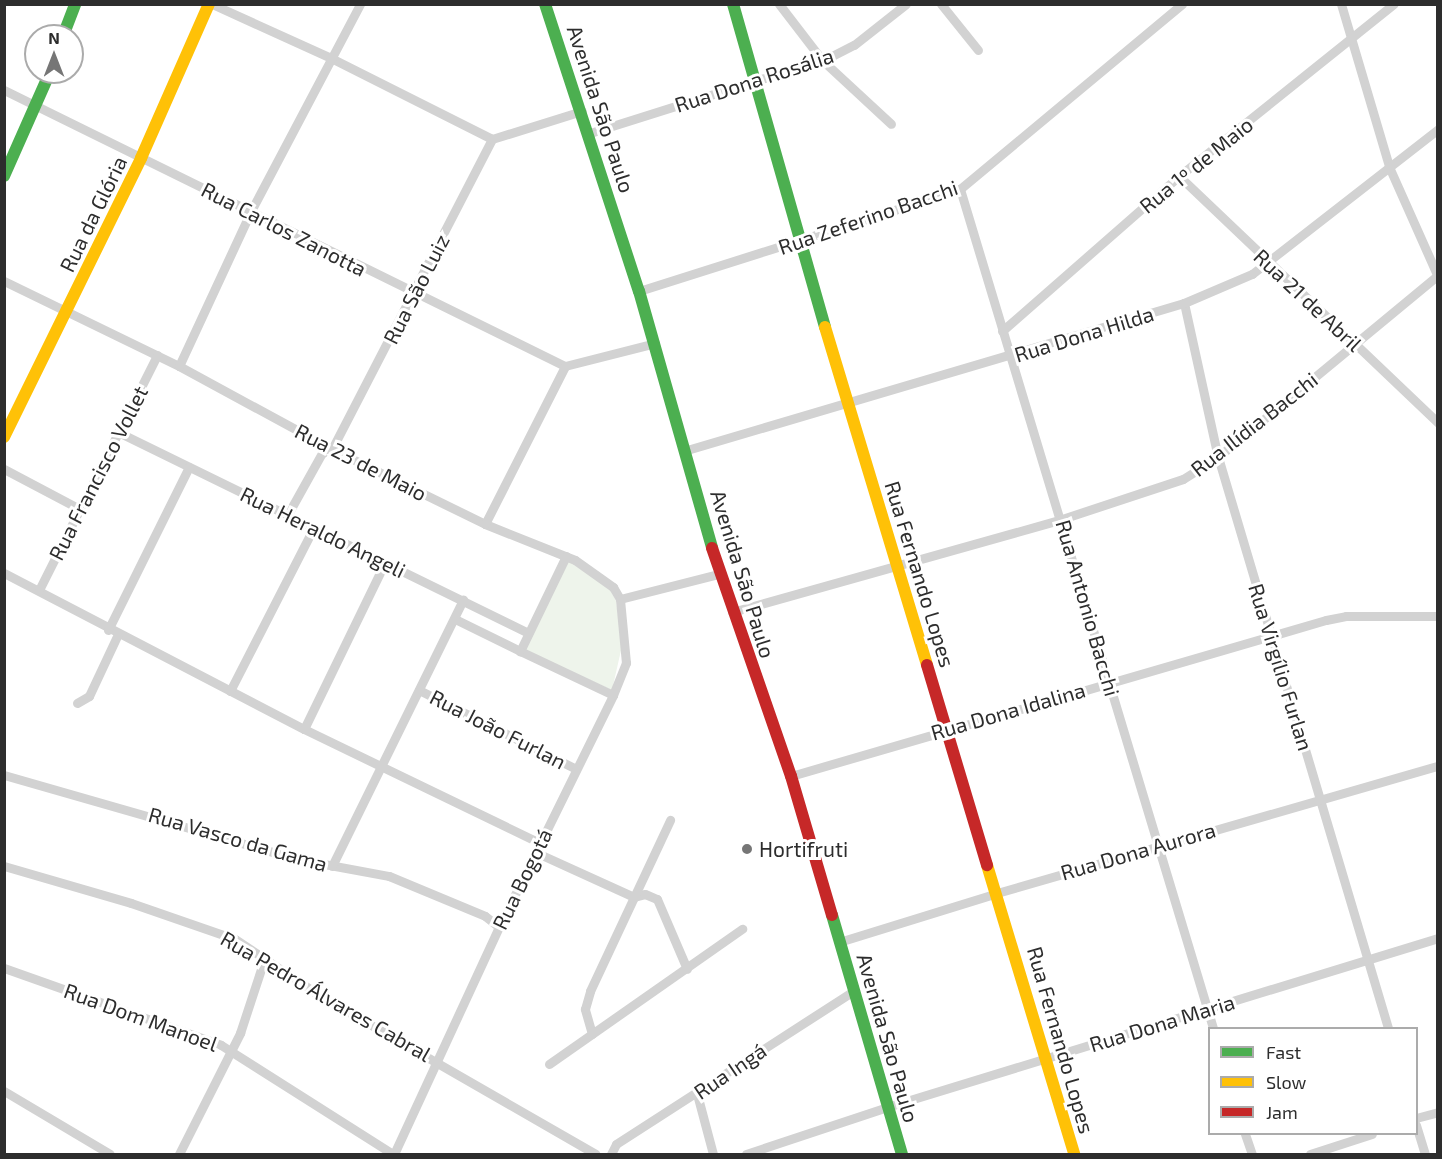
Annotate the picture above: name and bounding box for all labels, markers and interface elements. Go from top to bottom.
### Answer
street label: Avenida São Paulo [562,22,640,196]
north arrow [24,24,84,84]
text: N [48,28,60,47]
street label: Rua Dona Rosália [671,42,837,118]
street label: Rua 1º de Maio [1134,112,1258,218]
street label: Rua da Glória [54,152,132,276]
street label: Rua Zeferino Bacchi [775,174,961,260]
street label: Rua Carlos Zanotta [197,177,371,281]
street label: Rua São Luiz [378,230,454,348]
street label: Rua 21 de Abril [1249,243,1367,357]
street label: Rua Dona Hilda [1011,301,1157,367]
street label: Rua Ilídia Bacchi [1186,367,1322,481]
street label: Rua Francisco Vollet [43,381,153,565]
street label: Rua 23 de Maio [291,418,431,506]
street label: Rua Fernando Lopes [880,478,960,670]
street label: Rua Heraldo Angeli [236,481,410,583]
street label: Avenida São Paulo [705,487,781,661]
street label: Rua Antonio Bacchi [1051,517,1125,699]
street label: Rua Virgílio Furlan [1244,580,1318,754]
street label: Rua Dona Idalina [928,677,1088,745]
street label: Rua João Furlan [426,684,570,774]
street label: Rua Vasco da Gama [146,801,330,877]
street label: Rua Dona Aurora [1057,817,1219,885]
street label: Rua Bogotá [487,824,557,934]
place label: Hortifruti [759,836,848,862]
marker: Hortifruti [740,842,754,856]
street label: Rua Pedro Álvares Cabral [216,925,436,1067]
street label: Rua Fernando Lopes [1022,944,1100,1136]
street label: Avenida São Paulo [852,951,924,1125]
street label: Rua Dom Manoel [61,978,221,1056]
street label: Rua Dona Maria [1086,989,1238,1057]
legend [1208,1027,1418,1135]
street label: Rua Ingá [689,1038,771,1104]
text: Fast [1266,1041,1301,1063]
text: Slow [1266,1071,1306,1093]
text: Jam [1266,1101,1298,1123]

